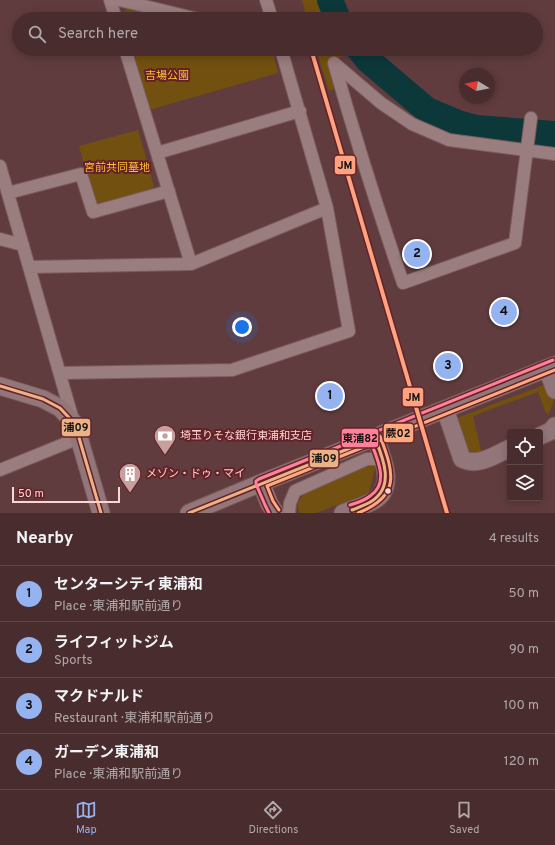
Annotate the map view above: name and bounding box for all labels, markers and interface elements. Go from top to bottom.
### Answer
search box [12,12,543,56]
icon: search [26,23,48,45]
text: Search here [58,25,138,44]
north arrow [459,68,495,104]
park label: 吉場公園 [145,69,189,83]
line badge: JM [334,155,356,175]
text: JM [337,159,353,173]
park label: 宮前共同墓地 [84,161,150,175]
pin: 2 [404,239,430,269]
pin: 4 [491,297,517,327]
your location [232,317,252,337]
pin: 3 [435,351,461,381]
pin: 1 [317,381,343,411]
line badge: JM [402,387,424,407]
text: JM [405,391,421,405]
line badge: 浦09 [61,418,91,437]
text: 浦09 [64,421,89,435]
bank icon: 埼玉りそな銀行東浦和支店 [152,423,178,456]
line badge: 蕨02 [383,423,414,443]
text: 蕨02 [386,427,410,441]
line badge: 東浦82 [341,428,379,448]
place label: 埼玉りそな銀行東浦和支店 [180,429,312,443]
map controls [507,429,543,501]
button: locate [507,429,543,465]
text: 東浦82 [342,432,378,446]
line badge: 浦09 [309,449,339,468]
text: 浦09 [312,452,337,466]
building icon: メゾン・ドゥ・マイ [117,461,143,494]
button: layers [507,465,543,501]
place label: メゾン・ドゥ・マイ [146,467,245,481]
scale bar [12,485,120,504]
unlabelled marker [383,486,393,496]
text: 50 m [18,487,44,501]
text: Nearby [16,528,73,550]
text: 4 results [489,531,539,547]
text: センターシティ東浦和 [54,576,203,595]
text: 1 [26,586,32,602]
text: 50 m [509,586,539,602]
text: Place · 東浦和駅前通り [54,599,183,615]
text: ライフィットジム [54,634,174,653]
text: 2 [25,642,33,658]
text: 90 m [509,642,539,658]
text: Sports [54,653,93,669]
text: マクドナルド [54,688,144,707]
text: 3 [25,698,33,714]
text: 100 m [503,698,539,714]
text: Restaurant · 東浦和駅前通り [54,711,215,727]
text: ガーデン東浦和 [54,744,159,763]
text: 4 [25,754,33,770]
text: 120 m [504,754,539,770]
text: Place · 東浦和駅前通り [54,767,183,783]
tab: Map [75,799,97,837]
tab: Directions [248,799,298,837]
tab: Saved [449,799,480,837]

